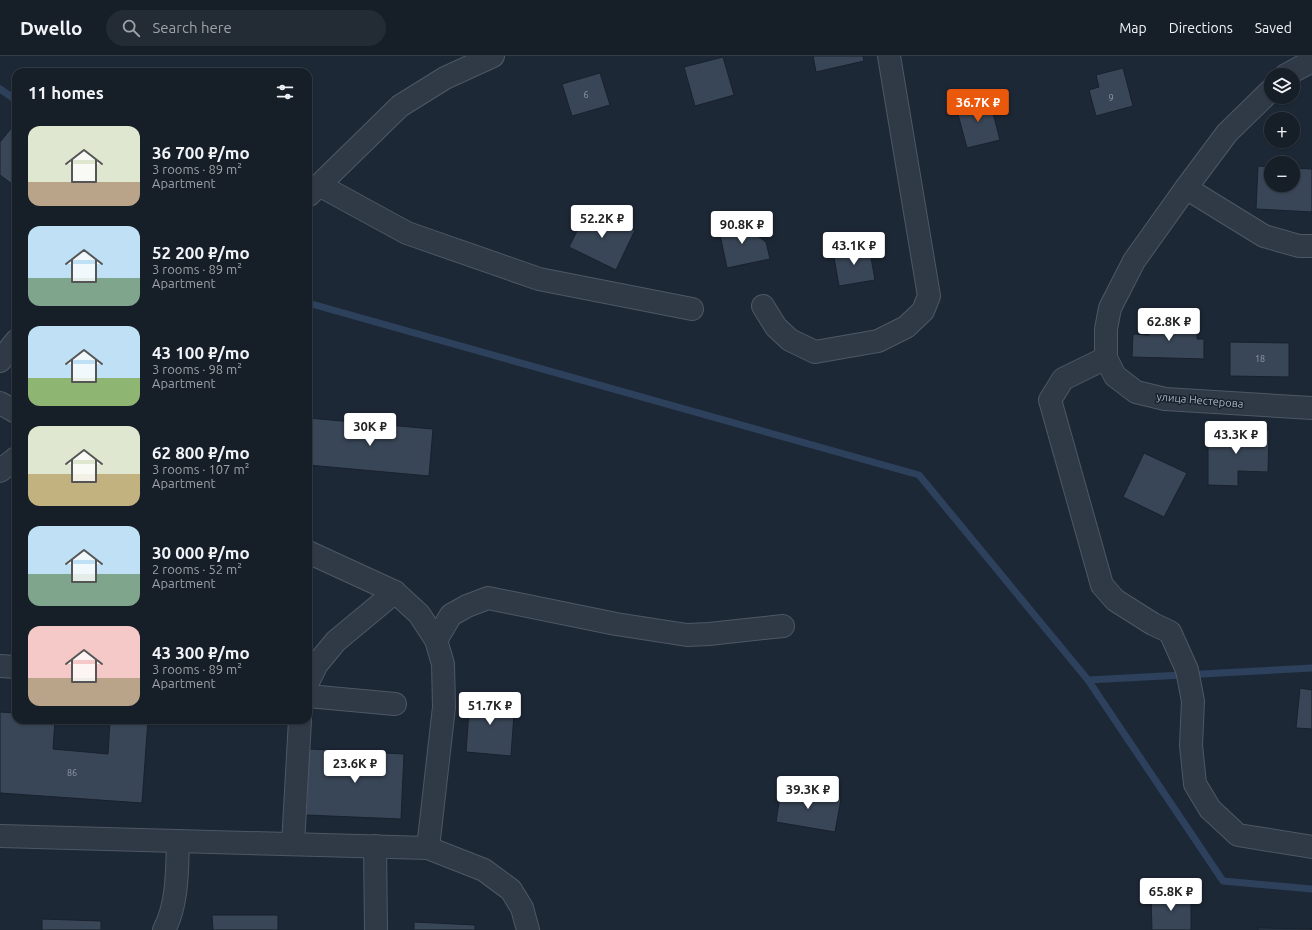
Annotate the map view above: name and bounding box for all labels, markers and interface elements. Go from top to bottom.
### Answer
search box [106,10,386,46]
text: Dwello [20,17,82,39]
icon: search [120,17,142,39]
text: Search here [152,19,232,36]
text: Map [1119,20,1147,36]
text: Directions [1169,20,1233,36]
text: Saved [1255,20,1292,36]
map controls [1264,68,1300,192]
button: layers [1264,68,1300,104]
icon: filters [274,81,296,103]
text: 11 homes [28,83,104,102]
pin: 36.7K ₽ [941,89,1015,123]
house number: 6 [583,90,589,100]
house number: 9 [1108,93,1114,103]
text: 36.7K ₽ [956,95,1000,109]
button: + [1264,112,1300,148]
icon: home [60,142,108,190]
text: 36 700 ₽/mo [152,143,250,162]
button: − [1264,156,1300,192]
text: 3 rooms · 89 m² [152,162,242,176]
text: Apartment [152,176,216,190]
pin: 52.2K ₽ [565,205,639,239]
text: 52.2K ₽ [580,211,624,225]
pin: 90.8K ₽ [705,211,779,245]
text: 90.8K ₽ [720,217,764,231]
pin: 43.1K ₽ [817,232,891,266]
text: 43.1K ₽ [832,238,876,252]
icon: home [60,242,108,290]
text: 52 200 ₽/mo [152,243,250,262]
text: 3 rooms · 89 m² [152,262,242,276]
text: Apartment [152,276,216,290]
pin: 62.8K ₽ [1132,308,1206,342]
text: 62.8K ₽ [1147,314,1191,328]
icon: home [60,342,108,390]
text: 43 100 ₽/mo [152,343,250,362]
house number: 18 [1255,354,1265,364]
text: 3 rooms · 98 m² [152,362,242,376]
text: Apartment [152,376,216,390]
street label: улица Нестерова [1156,390,1244,410]
pin: 30K ₽ [342,413,398,447]
text: 30K ₽ [353,419,387,433]
pin: 43.3K ₽ [1199,421,1273,455]
text: 43.3K ₽ [1214,427,1258,441]
icon: home [60,442,108,490]
text: 62 800 ₽/mo [152,443,250,462]
text: 3 rooms · 107 m² [152,462,249,476]
text: Apartment [152,476,216,490]
icon: home [60,542,108,590]
text: 30 000 ₽/mo [152,543,250,562]
text: 2 rooms · 52 m² [152,562,242,576]
text: Apartment [152,576,216,590]
icon: home [60,642,108,690]
text: 43 300 ₽/mo [152,643,250,662]
text: 3 rooms · 89 m² [152,662,242,676]
text: Apartment [152,676,216,690]
pin: 51.7K ₽ [453,692,527,726]
text: 51.7K ₽ [468,698,512,712]
pin: 23.6K ₽ [318,750,392,784]
text: 23.6K ₽ [333,756,377,770]
house number: 86 [67,768,77,778]
pin: 39.3K ₽ [771,776,845,810]
text: 39.3K ₽ [786,782,830,796]
pin: 65.8K ₽ [1134,878,1208,912]
text: 65.8K ₽ [1149,884,1193,898]

